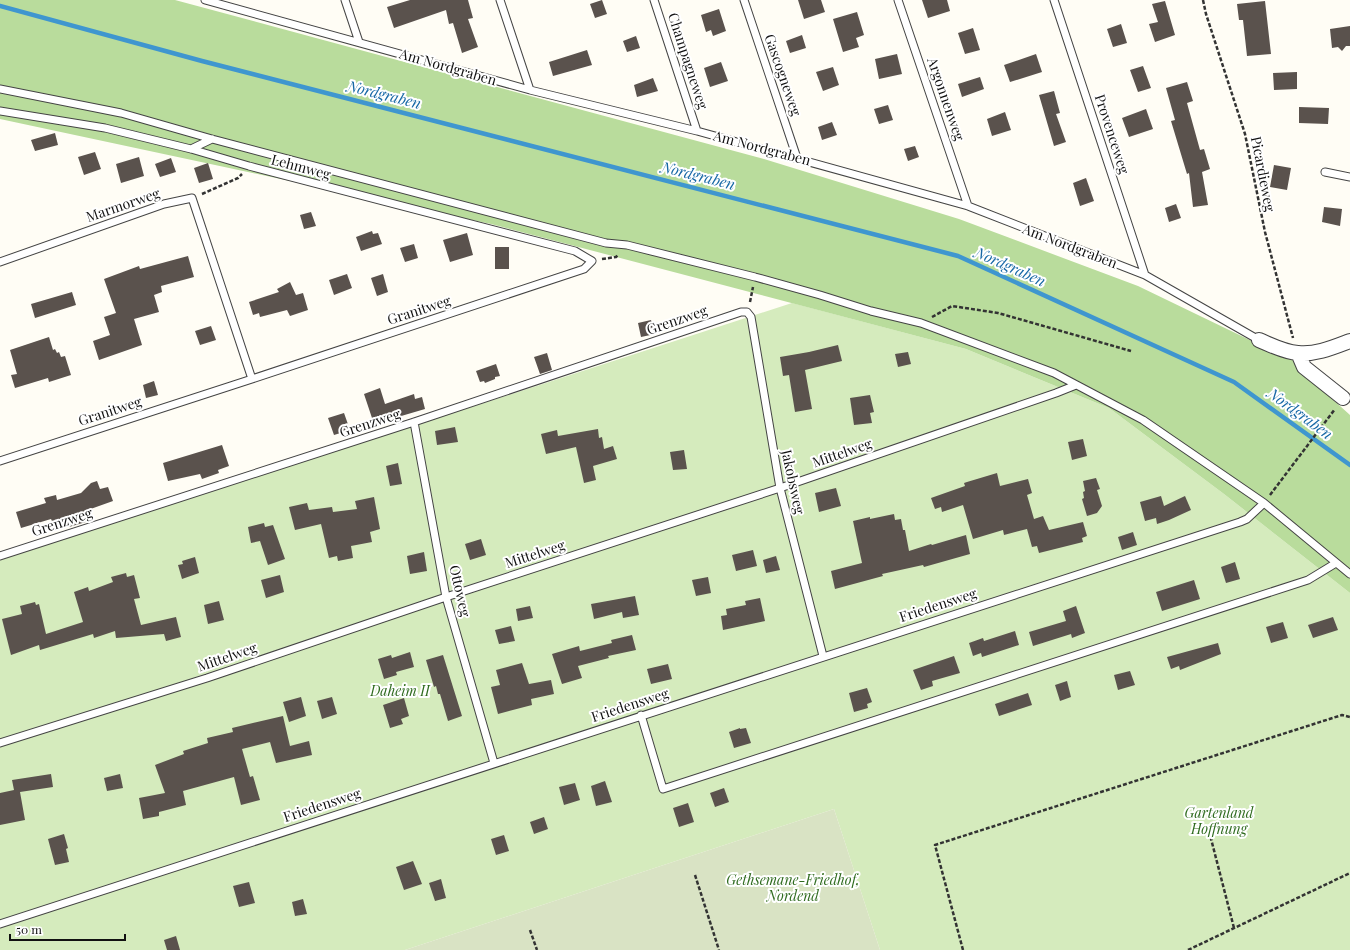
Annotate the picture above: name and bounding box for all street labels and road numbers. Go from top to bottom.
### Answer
street label: Champagneweg [664,10,713,112]
street label: Gascogneweg [761,31,807,119]
street label: Am Nordgraben [396,43,499,90]
street label: Argonnenweg [923,54,970,144]
street label: Provenceweg [1091,92,1134,177]
street label: Am Nordgraben [710,125,814,170]
street label: Picardieweg [1247,135,1280,214]
street label: Lehmweg [269,149,334,184]
street label: Marmorweg [83,183,163,226]
street label: Am Nordgraben [1019,218,1121,273]
street label: Granitweg [385,290,454,329]
street label: Grenzweg [644,300,710,339]
street label: Granitweg [76,391,145,430]
street label: Grenzweg [337,404,403,441]
street label: Mittelweg [809,433,875,472]
street label: Jakobsweg [777,447,810,516]
street label: Grenzweg [29,503,95,540]
street label: Mittelweg [502,535,568,572]
street label: Ottoweg [445,563,476,619]
street label: Friedensweg [897,583,980,626]
street label: Mittelweg [194,637,260,676]
street label: Friedensweg [589,683,672,726]
street label: Friedensweg [281,783,364,826]

